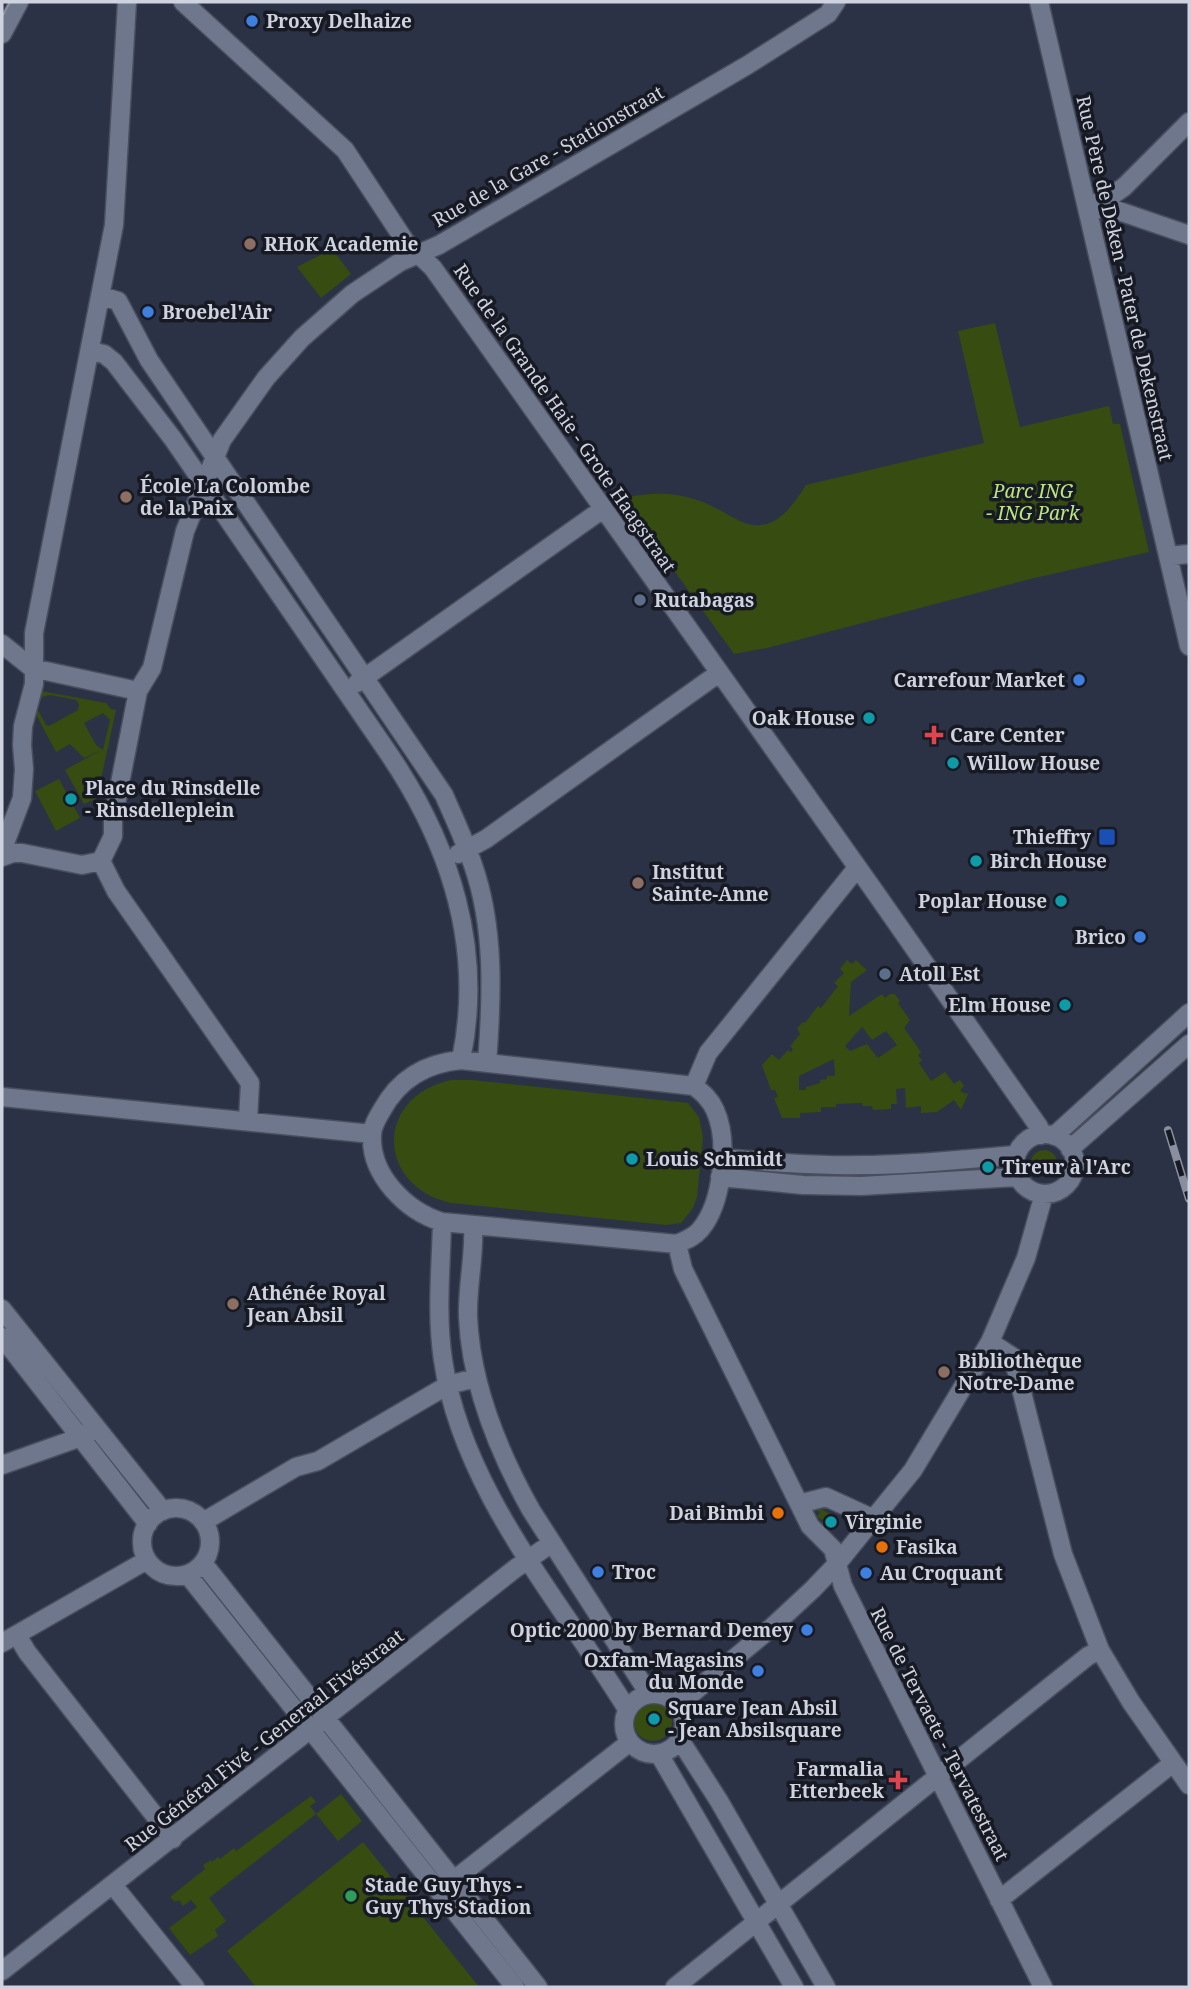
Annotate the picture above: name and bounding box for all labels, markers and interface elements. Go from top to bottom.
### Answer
place label: Proxy Delhaize [266,8,412,34]
marker: Proxy Delhaize [244,13,260,29]
street label: Rue de la Gare - Stationstraat [428,79,669,233]
street label: Rue Père de Deken - Pater de Dekenstraat [1070,93,1180,463]
place label: RHoK Academie [264,231,419,257]
marker: RHoK Academie [242,236,258,252]
street label: Rue de la Grande Haie - Grote Haagstraat [448,258,682,578]
place label: Broebel'Air [162,299,272,325]
marker: Broebel'Air [140,304,156,320]
place label: École La Colombe de la Paix [140,473,310,521]
park label: Parc ING - ING Park [986,478,1081,526]
marker: École La Colombe de la Paix [118,489,134,505]
place label: Rutabagas [654,587,754,613]
marker: Rutabagas [632,592,648,608]
place label: Carrefour Market [893,667,1065,693]
marker: Carrefour Market [1071,672,1087,688]
place label: Oak House [752,705,855,731]
marker: Oak House [861,710,877,726]
place label: Care Center [950,722,1065,748]
marker: Care Center [924,725,944,745]
place label: Willow House [967,750,1100,776]
marker: Willow House [945,755,961,771]
place label: Place du Rinsdelle - Rinsdelleplein [85,775,261,823]
marker: Place du Rinsdelle - Rinsdelleplein [63,791,79,807]
place label: Thieffry [1013,824,1091,850]
marker: Thieffry [1097,827,1117,847]
place label: Birch House [990,848,1107,874]
marker: Birch House [968,853,984,869]
place label: Institut Sainte-Anne [652,859,769,907]
marker: Institut Sainte-Anne [630,875,646,891]
place label: Poplar House [918,888,1047,914]
marker: Poplar House [1053,893,1069,909]
place label: Brico [1075,924,1126,950]
marker: Brico [1132,929,1148,945]
place label: Atoll Est [899,961,981,987]
marker: Atoll Est [877,966,893,982]
place label: Elm House [948,992,1051,1018]
marker: Elm House [1057,997,1073,1013]
place label: Louis Schmidt [646,1146,783,1172]
marker: Louis Schmidt [624,1151,640,1167]
place label: Tireur à l'Arc [1002,1154,1131,1180]
marker: Tireur à l'Arc [980,1159,996,1175]
place label: Athénée Royal Jean Absil [246,1280,386,1328]
marker: Athénée Royal Jean Absil [225,1296,241,1312]
place label: Bibliothèque Notre-Dame [958,1348,1082,1396]
marker: Bibliothèque Notre-Dame [936,1364,952,1380]
place label: Dai Bimbi [669,1500,764,1526]
marker: Dai Bimbi [770,1505,786,1521]
place label: Virginie [845,1509,923,1535]
marker: Virginie [823,1514,839,1530]
place label: Fasika [896,1534,958,1560]
marker: Fasika [874,1539,890,1555]
place label: Troc [612,1559,656,1585]
place label: Au Croquant [880,1560,1003,1586]
marker: Troc [590,1564,606,1580]
marker: Au Croquant [858,1565,874,1581]
street label: Rue de Tervaete - Tervatestraat [865,1603,1016,1865]
place label: Optic 2000 by Bernard Demey [510,1617,793,1643]
marker: Optic 2000 by Bernard Demey [799,1622,815,1638]
street label: Rue Général Fivé - Generaal Fivéstraat [119,1623,409,1857]
place label: Oxfam-Magasins du Monde [584,1647,744,1695]
marker: Oxfam-Magasins du Monde [750,1663,766,1679]
place label: Square Jean Absil - Jean Absilsquare [668,1695,842,1743]
marker: Square Jean Absil - Jean Absilsquare [646,1711,662,1727]
place label: Farmalia Etterbeek [789,1756,885,1804]
marker: Farmalia Etterbeek [890,1772,906,1788]
place label: Stade Guy Thys - Guy Thys Stadion [365,1872,532,1920]
marker: Stade Guy Thys - Guy Thys Stadion [343,1888,359,1904]

